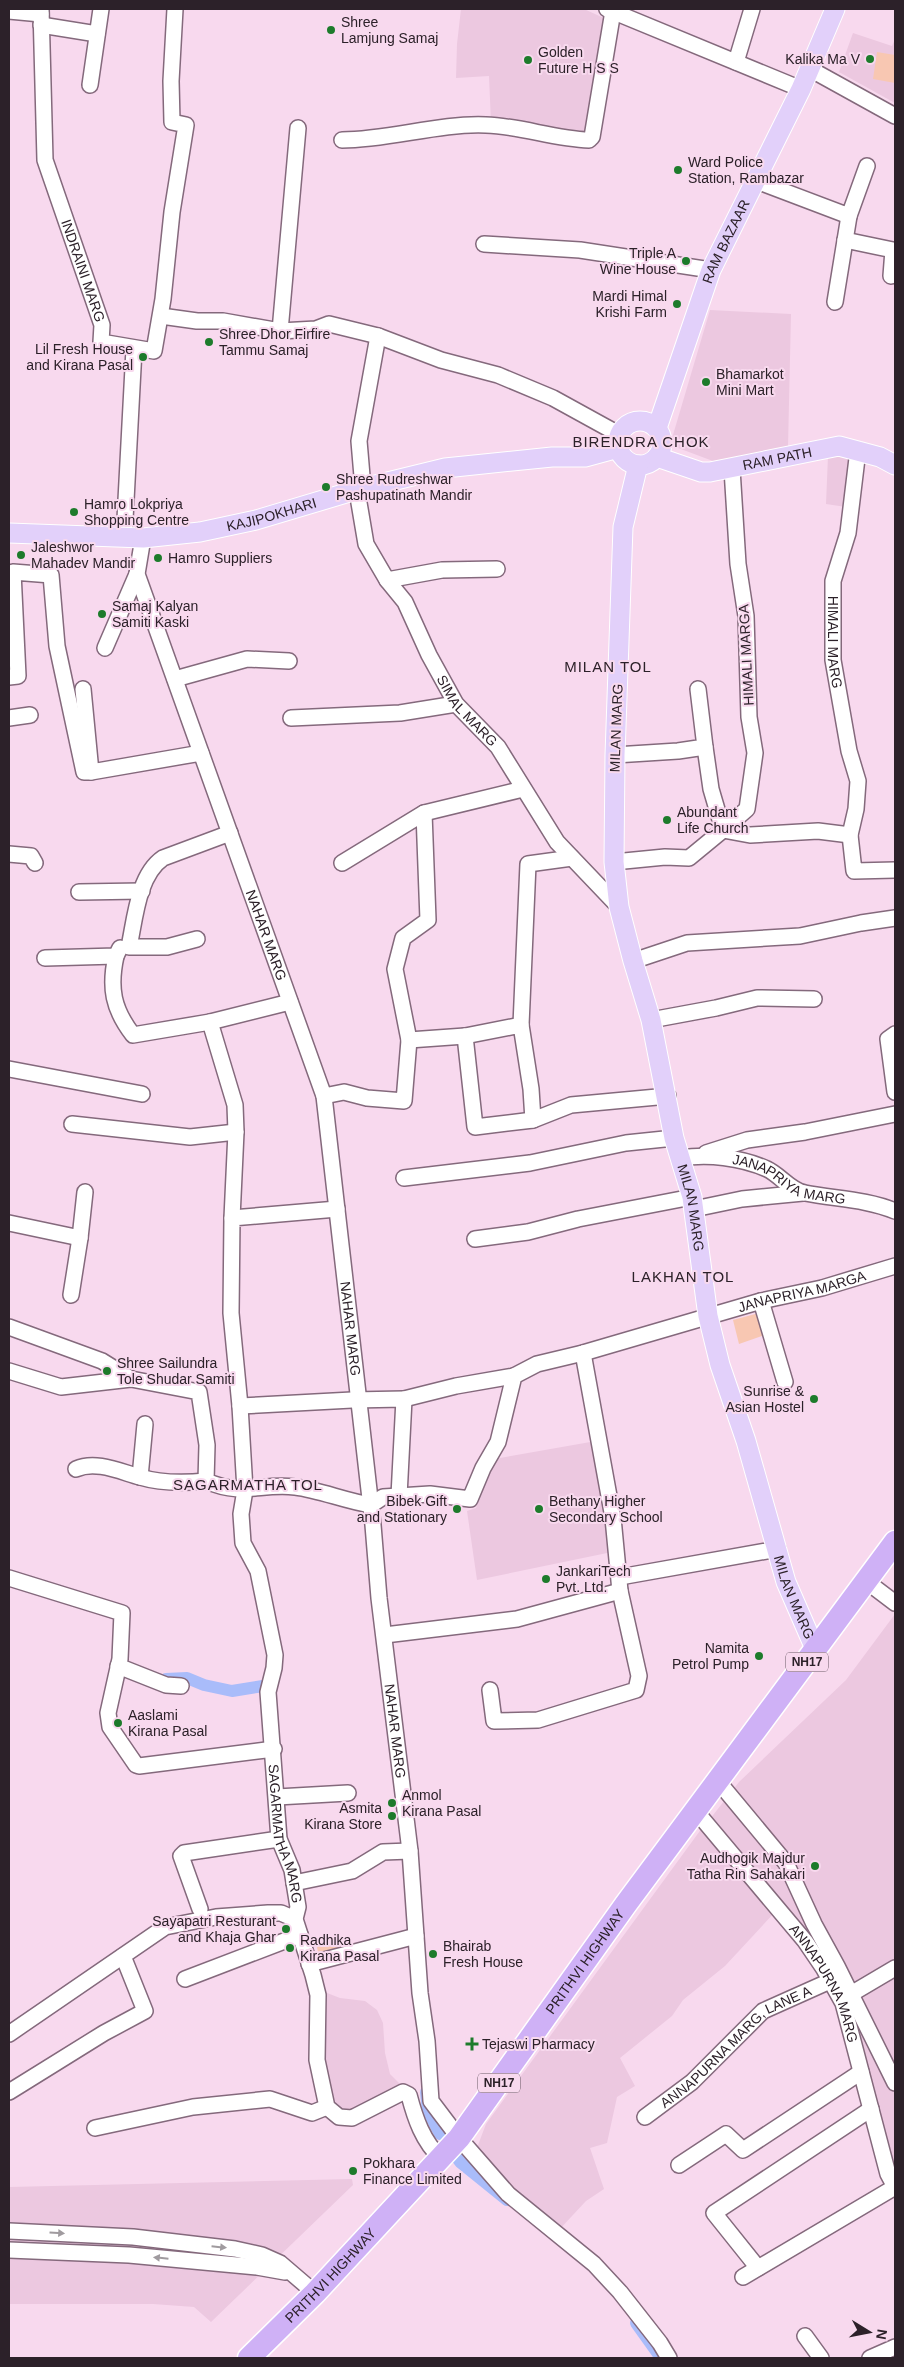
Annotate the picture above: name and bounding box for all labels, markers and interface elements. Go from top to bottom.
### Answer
place label: Shree Lamjung Samaj [341,14,438,46]
marker: Shree Lamjung Samaj [325,24,337,36]
place label: Golden Future H S S [538,44,619,76]
place label: Kalika Ma V [785,51,861,67]
marker: Kalika Ma V [864,53,876,65]
marker: Golden Future H S S [522,54,534,66]
place label: Ward Police Station, Rambazar [688,154,804,186]
marker: Ward Police Station, Rambazar [672,164,684,176]
street label: RAM BAZAAR [699,197,753,285]
street label: INDRAINI MARG [58,217,108,324]
place label: Triple A Wine House [600,245,677,277]
marker: Triple A Wine House [680,255,692,267]
place label: Mardi Himal Krishi Farm [592,288,667,320]
marker: Mardi Himal Krishi Farm [671,298,683,310]
place label: Shree Dhor Firfire Tammu Samaj [219,326,330,358]
marker: Shree Dhor Firfire Tammu Samaj [203,336,215,348]
place label: Lil Fresh House and Kirana Pasal [26,341,133,373]
marker: Lil Fresh House and Kirana Pasal [137,351,149,363]
place label: Bhamarkot Mini Mart [716,366,784,398]
marker: Bhamarkot Mini Mart [700,376,712,388]
district label: BIRENDRA CHOK [572,433,710,450]
street label: RAM PATH [741,444,813,473]
place label: Shree Rudreshwar Pashupatinath Mandir [336,471,473,503]
marker: Shree Rudreshwar Pashupatinath Mandir [320,481,332,493]
street label: KAJIPOKHARI [225,494,318,534]
place label: Hamro Lokpriya Shopping Centre [84,496,189,528]
marker: Hamro Lokpriya Shopping Centre [68,506,80,518]
place label: Jaleshwor Mahadev Mandir [31,539,136,571]
marker: Jaleshwor Mahadev Mandir [15,549,27,561]
place label: Hamro Suppliers [168,550,272,566]
marker: Hamro Suppliers [152,552,164,564]
street label: HIMALI MARG [825,596,846,689]
place label: Samaj Kalyan Samiti Kaski [112,598,198,630]
street label: HIMALI MARGA [735,603,757,706]
marker: Samaj Kalyan Samiti Kaski [96,608,108,620]
district label: MILAN TOL [564,658,652,675]
street label: SIMAL MARG [434,672,501,749]
street label: MILAN MARG [606,683,626,773]
place label: Abundant Life Church [677,804,749,836]
marker: Abundant Life Church [661,814,673,826]
street label: NAHAR MARG [243,888,290,982]
street label: JANAPRIYA MARG [731,1151,847,1207]
street label: MILAN MARG [674,1162,707,1252]
street label: JANAPRIYA MARGA [736,1267,868,1315]
district label: LAKHAN TOL [632,1268,734,1285]
street label: NAHAR MARG [337,1280,364,1377]
place label: Shree Sailundra Tole Shudar Samiti [117,1355,235,1387]
marker: Shree Sailundra Tole Shudar Samiti [101,1365,113,1377]
place label: Sunrise & Asian Hostel [725,1383,805,1415]
marker: Sunrise & Asian Hostel [808,1393,820,1405]
district label: SAGARMATHA TOL [173,1476,323,1493]
place label: Bibek Gift and Stationary [357,1493,447,1525]
place label: Bethany Higher Secondary School [549,1493,663,1525]
marker: Bibek Gift and Stationary [451,1503,463,1515]
marker: Bethany Higher Secondary School [533,1503,545,1515]
street label: MILAN MARG [771,1553,818,1641]
place label: JankariTech Pvt. Ltd. [556,1563,631,1595]
marker: JankariTech Pvt. Ltd. [540,1573,552,1585]
place label: Namita Petrol Pump [672,1640,749,1672]
marker: Namita Petrol Pump [753,1650,765,1662]
road number: NH17 [786,1652,828,1671]
street label: NAHAR MARG [382,1683,409,1779]
place label: Aaslami Kirana Pasal [128,1707,207,1739]
marker: Aaslami Kirana Pasal [112,1717,124,1729]
street label: SAGARMATHA MARG [265,1763,305,1904]
place label: Anmol Kirana Pasal [402,1787,481,1819]
marker: Anmol Kirana Pasal [386,1797,398,1809]
place label: Asmita Kirana Store [304,1800,382,1832]
marker: Asmita Kirana Store [386,1810,398,1822]
place label: Audhogik Majdur Tatha Rin Sahakari [687,1850,805,1882]
marker: Audhogik Majdur Tatha Rin Sahakari [809,1860,821,1872]
street label: PRITHVI HIGHWAY [542,1906,628,2017]
place label: Sayapatri Resturant and Khaja Ghar [152,1913,276,1945]
street label: ANNAPURNA MARG [786,1921,861,2044]
marker: Sayapatri Resturant and Khaja Ghar [280,1923,292,1935]
place label: Radhika Kirana Pasal [300,1932,379,1964]
place label: Bhairab Fresh House [443,1938,523,1970]
marker: Radhika Kirana Pasal [284,1942,296,1954]
marker: Bhairab Fresh House [427,1948,439,1960]
street label: ANNAPURNA MARG, LANE A [657,1982,814,2111]
place label: Tejaswi Pharmacy [482,2036,595,2052]
marker: Tejaswi Pharmacy [466,2038,478,2050]
road number: NH17 [478,2074,520,2092]
place label: Pokhara Finance Limited [363,2155,462,2187]
marker: Pokhara Finance Limited [347,2165,359,2177]
street label: PRITHVI HIGHWAY [282,2224,380,2326]
one-way arrow [50,2230,66,2238]
one-way arrow [212,2243,228,2251]
one-way arrow [153,2254,169,2262]
north arrow [844,2307,894,2357]
text: N [873,2328,891,2341]

